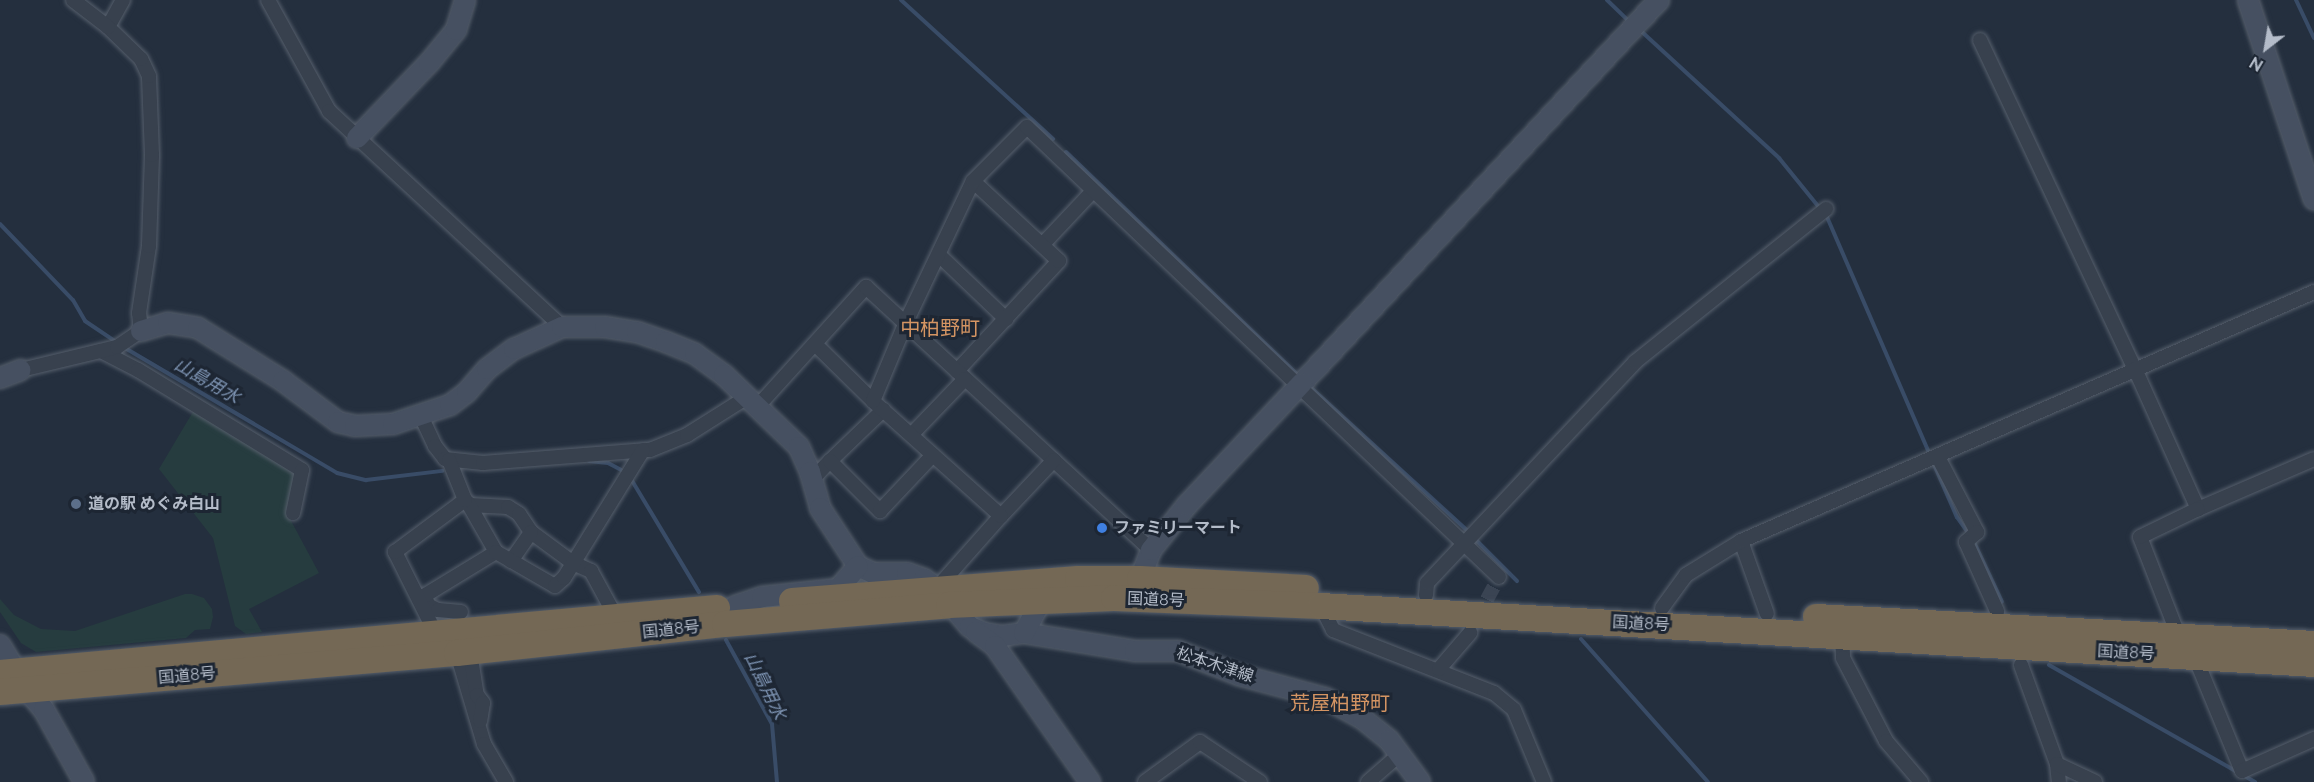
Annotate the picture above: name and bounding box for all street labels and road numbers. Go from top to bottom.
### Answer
street label: 国道8号 [1127,589,1185,611]
street label: 国道8号 [1612,613,1670,635]
street label: 国道8号 [641,617,701,643]
street label: 国道8号 [2097,642,2155,664]
street label: 松本木津線 [1174,644,1256,686]
street label: 国道8号 [158,664,216,688]

